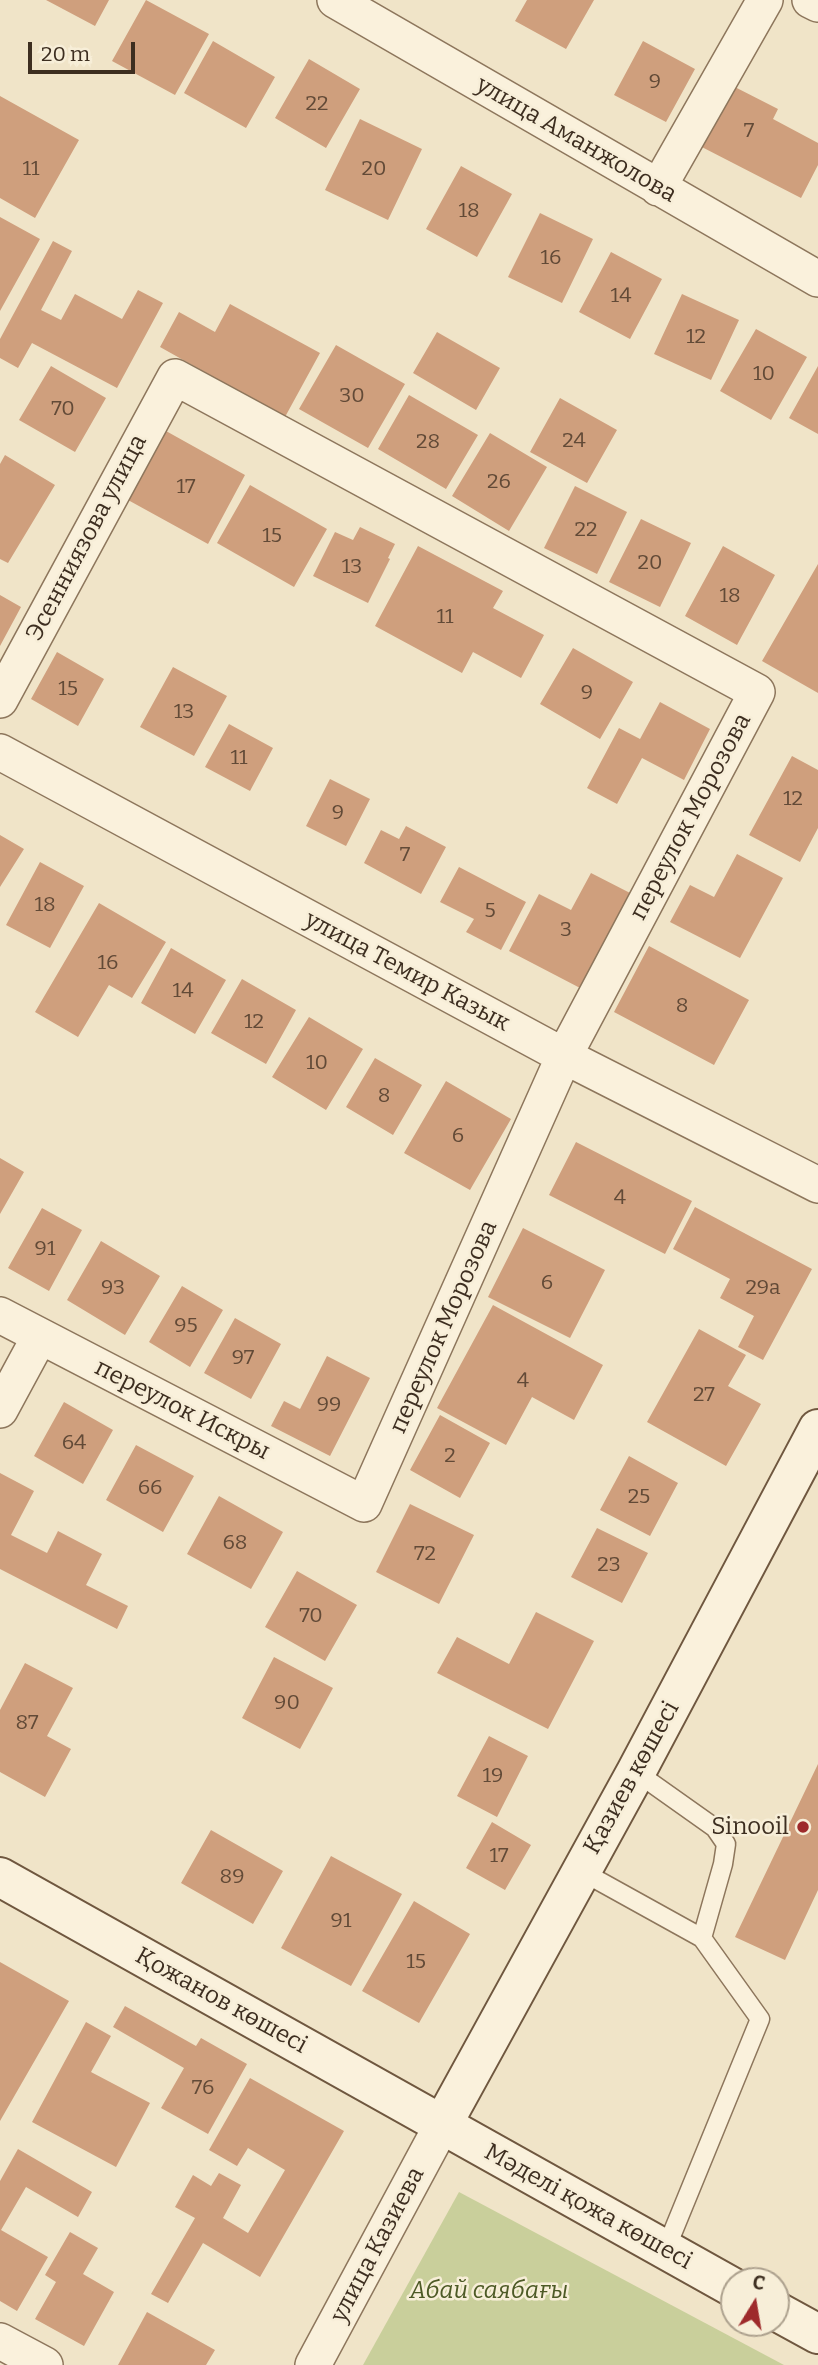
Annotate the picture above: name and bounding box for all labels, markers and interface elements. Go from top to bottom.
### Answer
scale bar [32,28,138,72]
text: 20 m [41,41,90,67]
house number: 9 [649,69,661,95]
street label: улица Аманжолова [471,71,681,209]
house number: 22 [306,91,328,117]
house number: 7 [744,118,754,144]
house number: 11 [22,156,40,182]
house number: 20 [362,156,386,182]
house number: 18 [458,198,480,224]
house number: 16 [541,245,561,271]
house number: 14 [611,283,631,309]
house number: 12 [686,324,706,350]
house number: 10 [753,361,775,387]
house number: 30 [339,383,365,409]
house number: 70 [51,396,75,422]
house number: 24 [562,428,586,454]
house number: 28 [416,429,440,455]
street label: Эсенниязова улица [20,430,154,646]
house number: 26 [487,469,511,495]
house number: 17 [177,474,195,500]
house number: 22 [575,517,597,543]
house number: 15 [262,523,282,549]
house number: 20 [638,550,662,576]
house number: 13 [342,554,362,580]
house number: 18 [719,583,741,609]
house number: 11 [436,604,454,630]
house number: 15 [58,676,78,702]
house number: 9 [581,680,593,706]
house number: 13 [174,699,194,725]
street label: переулок Морозова [624,709,758,925]
house number: 11 [230,745,248,771]
house number: 12 [783,786,803,812]
house number: 9 [332,800,344,826]
house number: 7 [400,842,410,868]
house number: 18 [34,892,56,918]
house number: 5 [484,898,496,924]
street label: улица Темир Казык [300,906,514,1038]
house number: 3 [560,917,572,943]
house number: 16 [98,950,118,976]
house number: 14 [173,978,193,1004]
house number: 8 [676,993,688,1019]
house number: 12 [244,1009,264,1035]
house number: 10 [306,1050,328,1076]
house number: 8 [378,1083,390,1109]
house number: 6 [452,1123,464,1149]
house number: 4 [614,1185,626,1211]
street label: переулок Морозова [384,1216,504,1438]
house number: 91 [35,1236,55,1262]
house number: 6 [541,1270,553,1296]
house number: 93 [101,1275,125,1301]
house number: 29а [745,1275,781,1301]
house number: 95 [174,1313,198,1339]
house number: 97 [232,1345,254,1371]
street label: переулок Искры [90,1353,274,1467]
house number: 4 [517,1368,529,1394]
house number: 27 [693,1382,715,1408]
house number: 99 [317,1392,341,1418]
house number: 64 [62,1430,86,1456]
house number: 2 [444,1443,456,1469]
house number: 66 [138,1475,162,1501]
house number: 25 [628,1484,650,1510]
house number: 68 [223,1530,247,1556]
house number: 72 [414,1541,436,1567]
house number: 23 [597,1552,621,1578]
house number: 70 [299,1603,323,1629]
house number: 90 [274,1690,300,1716]
street label: Қазиев көшесі [578,1697,686,1859]
house number: 87 [15,1710,39,1736]
house number: 19 [483,1763,503,1789]
place label: Sinooil [711,1813,789,1841]
marker: Sinooil [795,1819,811,1835]
house number: 17 [490,1843,508,1869]
house number: 89 [220,1864,244,1890]
house number: 91 [331,1908,351,1934]
street label: Қожанов көшесі [130,1942,312,2060]
house number: 15 [406,1949,426,1975]
house number: 76 [192,2075,214,2101]
street label: Мәделі қожа көшесі [479,2138,697,2276]
street label: улица Казиева [325,2162,431,2328]
north arrow [720,2267,790,2337]
text: С [751,2270,767,2295]
park label: Абай саябағы [410,2277,568,2305]

